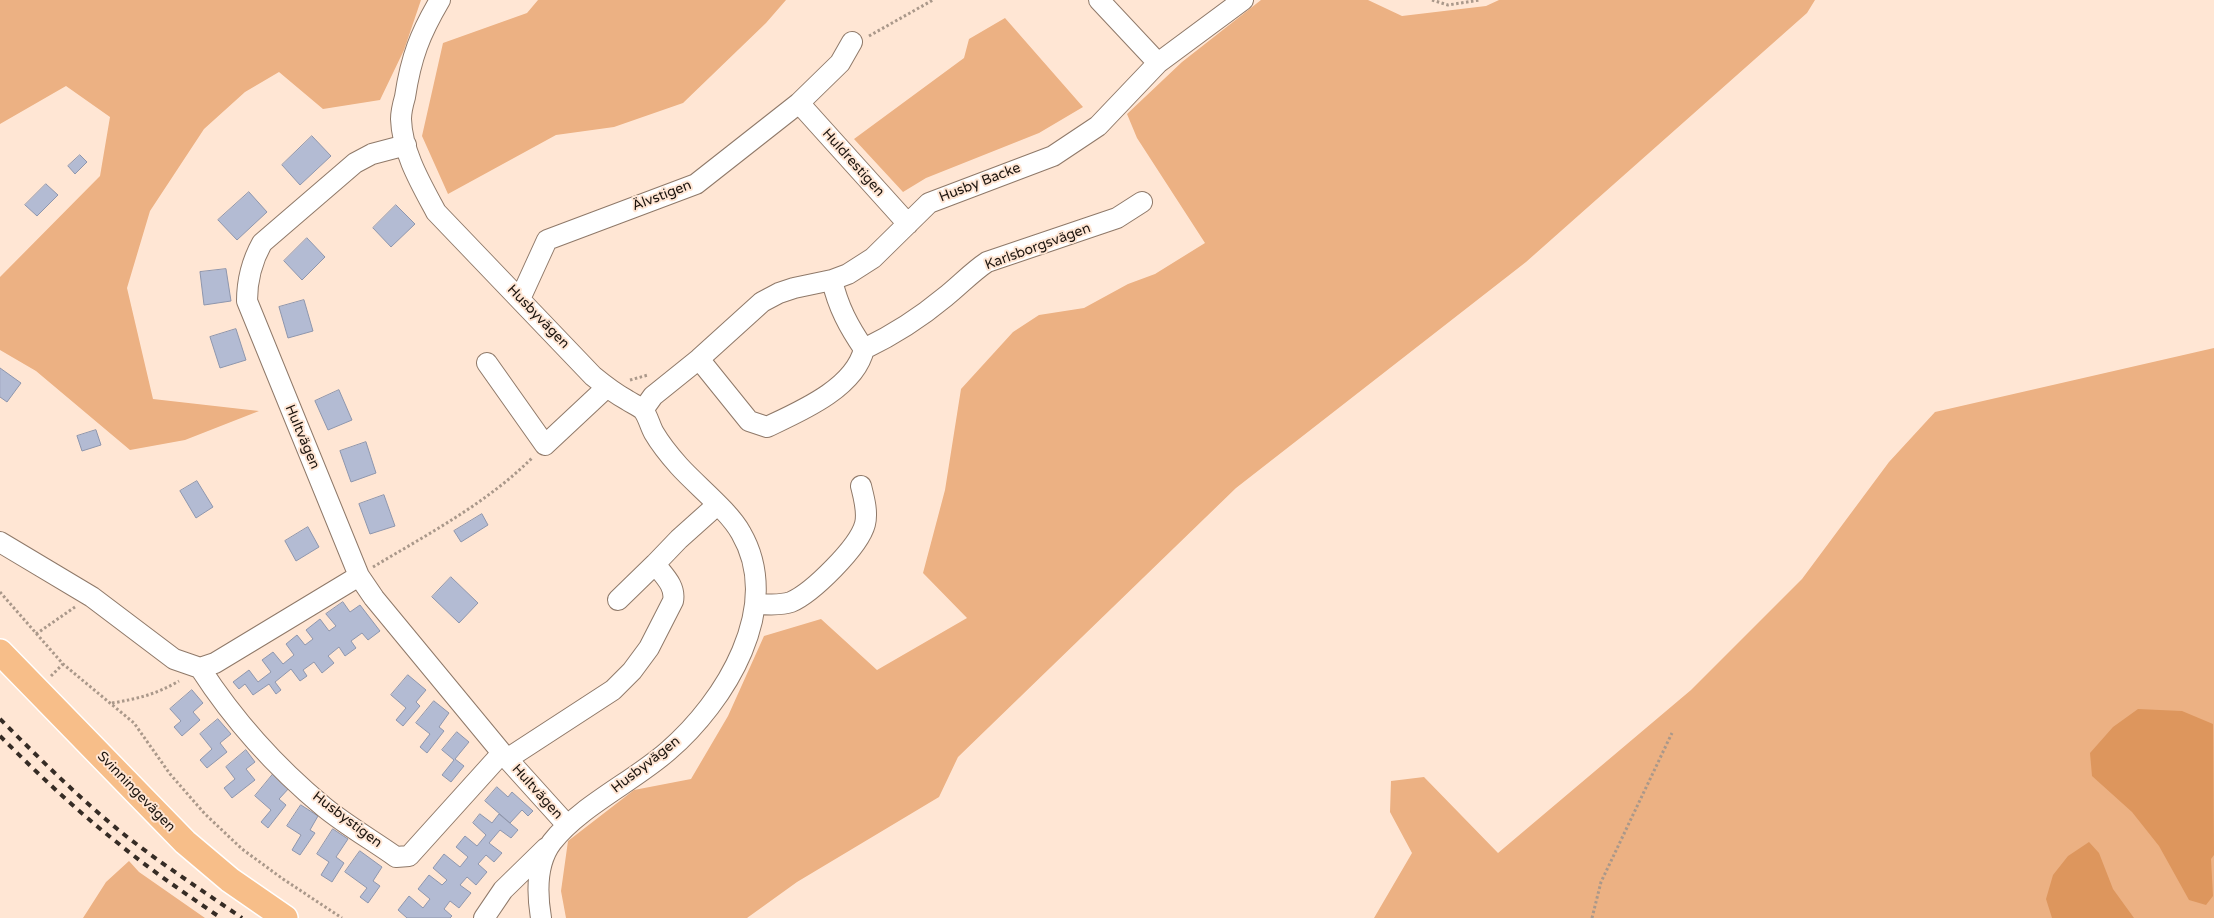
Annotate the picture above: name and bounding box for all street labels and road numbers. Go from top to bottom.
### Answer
street label: Huldrestigen [818,126,888,200]
street label: Husby Backe [937,160,1023,206]
street label: Älvstigen [630,177,694,215]
street label: Karlsborgsvägen [983,220,1093,274]
street label: Husbyvägen [503,282,573,352]
street label: Hultvägen [281,402,323,472]
street label: Husbyvägen [608,733,684,797]
street label: Svinningevägen [93,748,179,836]
street label: Hultvägen [508,761,566,823]
street label: Husbystigen [309,788,385,852]

